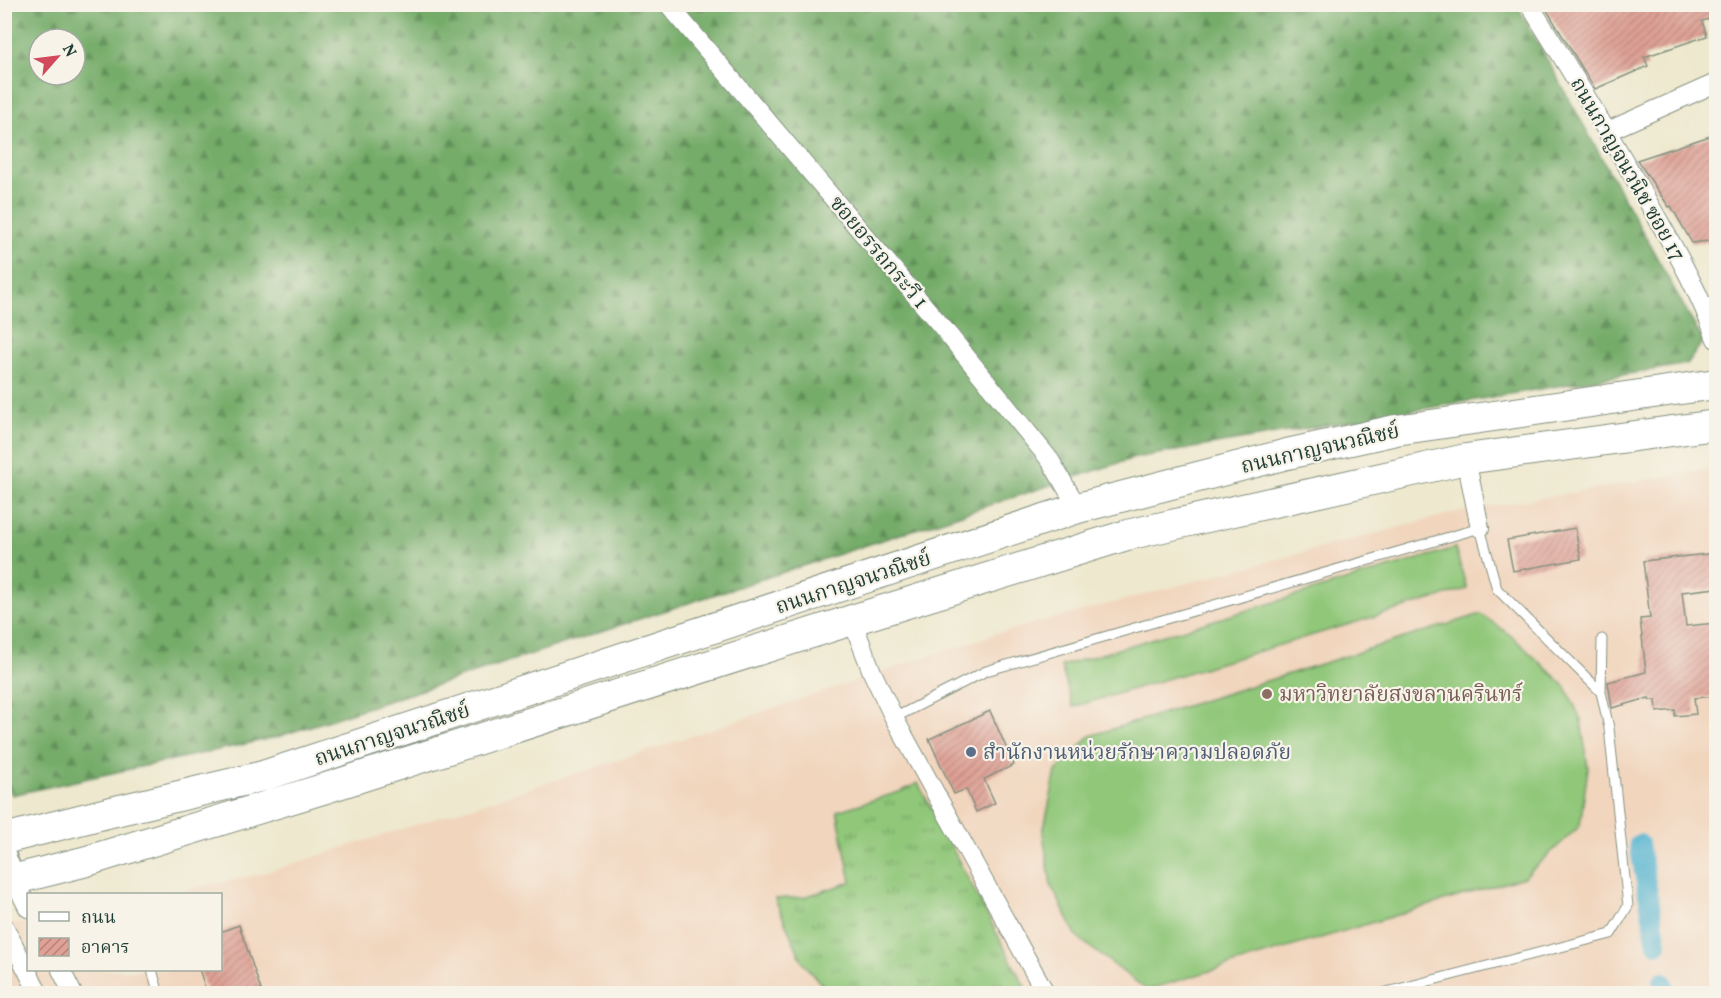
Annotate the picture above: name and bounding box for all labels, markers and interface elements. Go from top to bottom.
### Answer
north arrow [27,27,87,87]
text: N [56,41,81,62]
street label: ถนนกาญจนวนิช ซอย 17 [1562,72,1691,267]
street label: ซอยอรรถกระวี 1 [822,190,934,316]
street label: ถนนกาญจนวณิชย์ [1238,417,1403,482]
street label: ถนนกาญจนวณิชย์ [772,545,935,622]
place label: มหาวิทยาลัยสงขลานครินทร์ [1279,681,1524,710]
marker: มหาวิทยาลัยสงขลานครินทร์ [1260,687,1274,701]
street label: ถนนกาญจนวณิชย์ [311,697,474,774]
place label: สำนักงานหน่วยรักษาความปลอดภัย [983,739,1291,768]
marker: สำนักงานหน่วยรักษาความปลอดภัย [964,745,978,759]
legend [27,893,222,971]
text: ถนน [81,906,116,931]
text: อาคาร [81,936,130,961]

